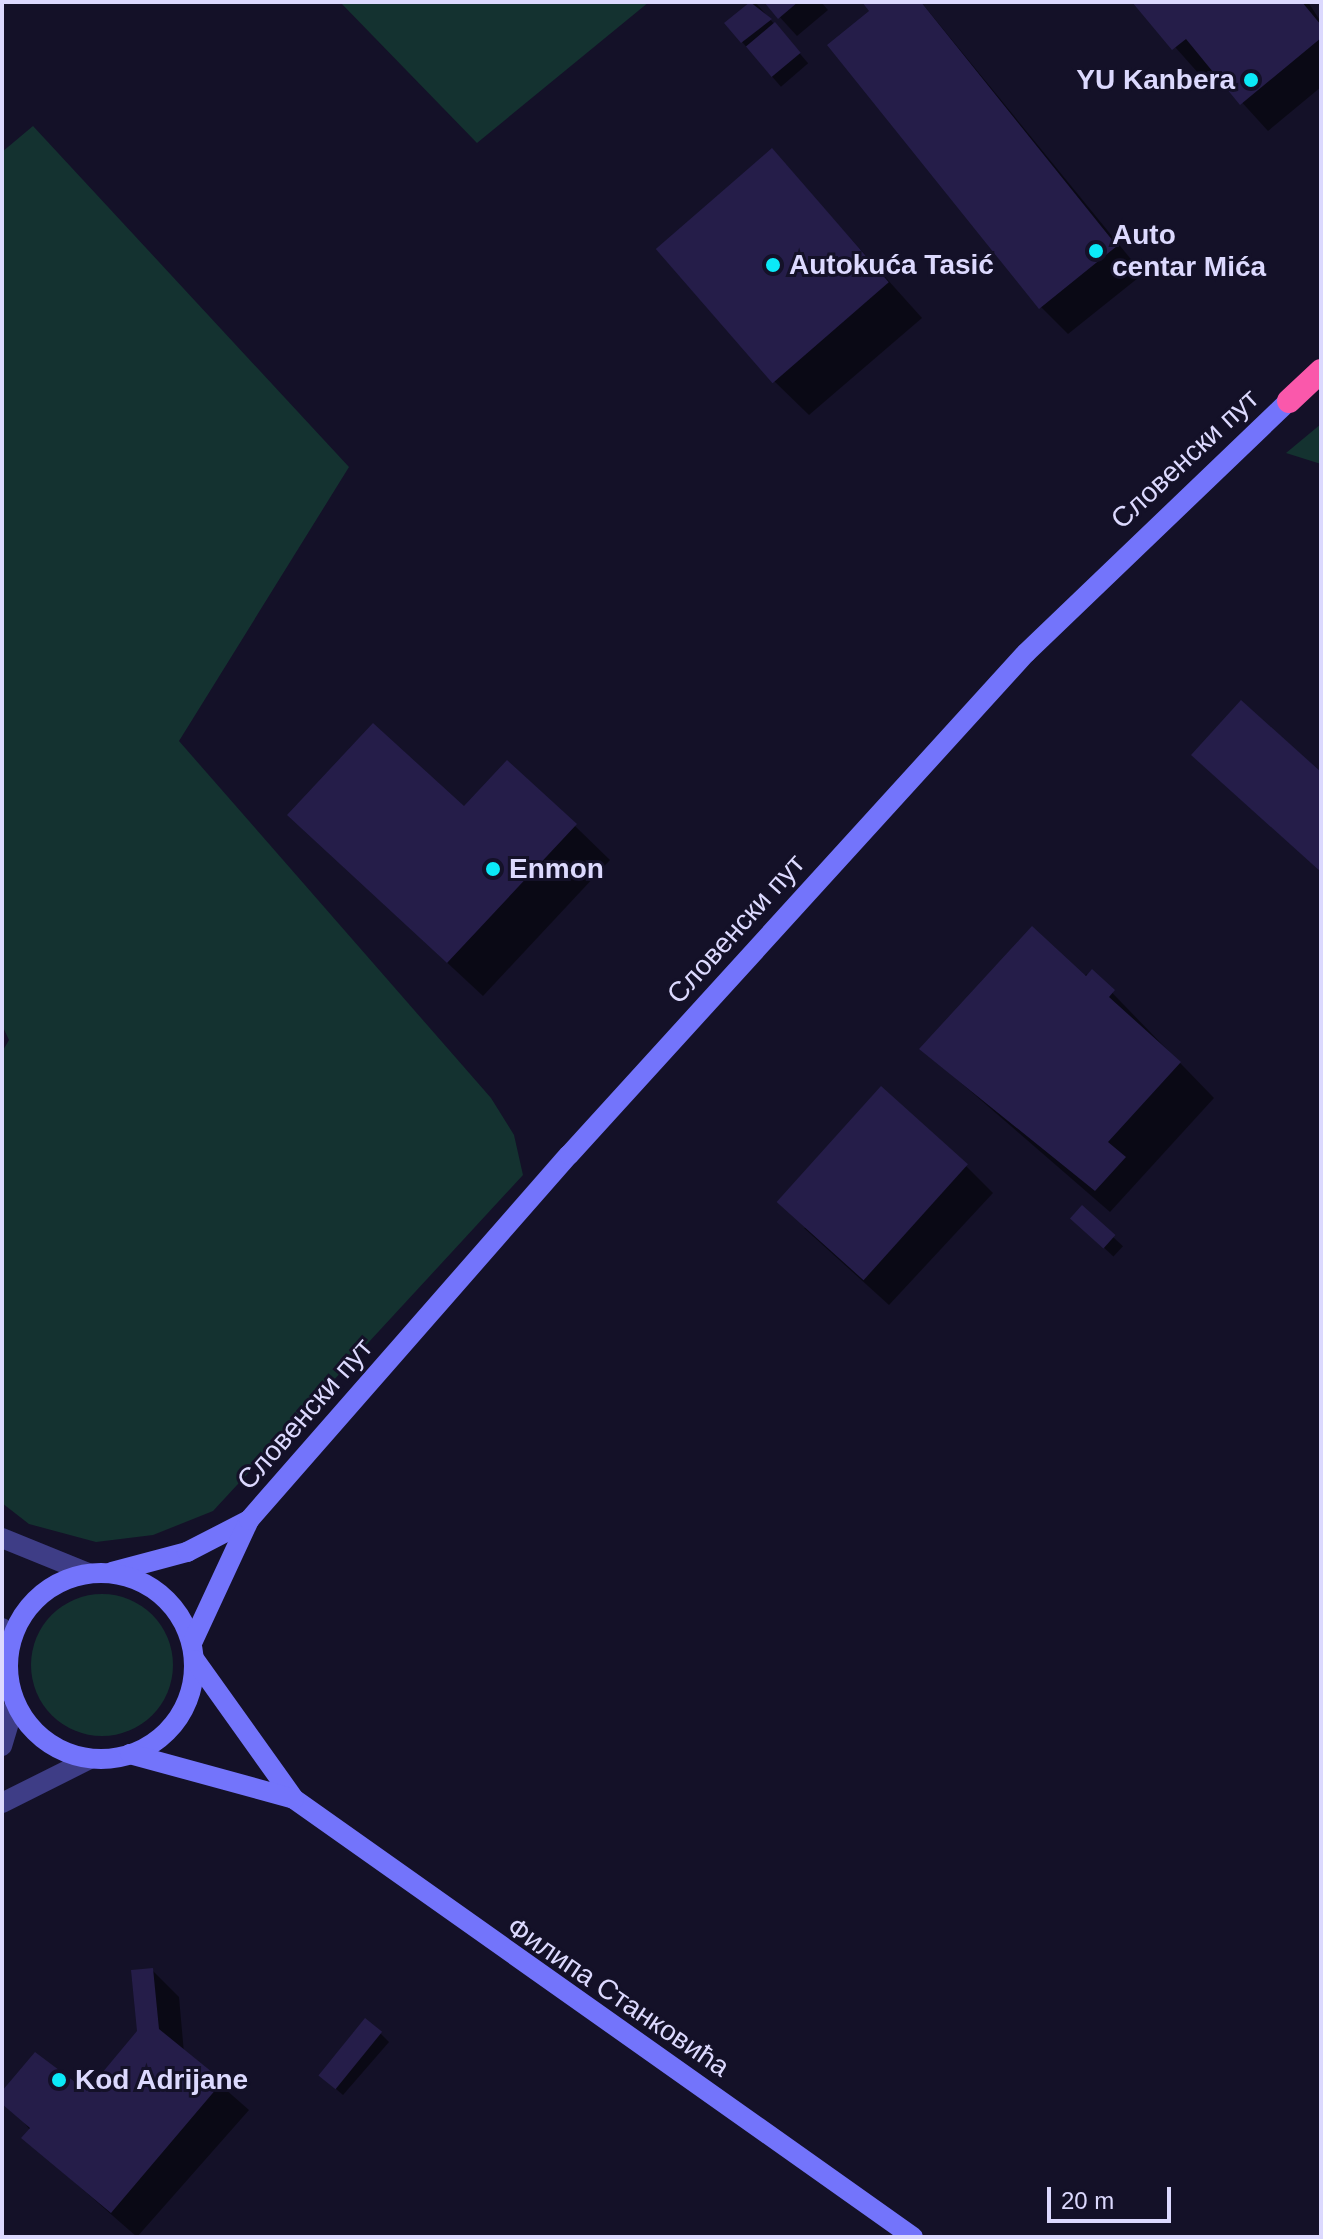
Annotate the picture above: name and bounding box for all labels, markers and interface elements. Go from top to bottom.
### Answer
place label: YU Kanbera [1076,63,1235,97]
marker: YU Kanbera [1242,71,1260,89]
place label: Auto centar Mića [1112,218,1266,284]
marker: Auto centar Mića [1087,242,1105,260]
place label: Autokuća Tasić [789,248,994,282]
marker: Autokuća Tasić [764,256,782,274]
street label: Словенски пут [1104,382,1266,536]
street label: Словенски пут [660,847,812,1011]
place label: Enmon [509,852,604,886]
marker: Enmon [484,860,502,878]
street label: Словенски пут [230,1331,380,1497]
street label: Филипа Станковића [500,1910,736,2084]
place label: Kod Adrijane [75,2063,249,2097]
marker: Kod Adrijane [50,2071,68,2089]
scale bar [1051,2171,1175,2221]
text: 20 m [1061,2187,1114,2214]

